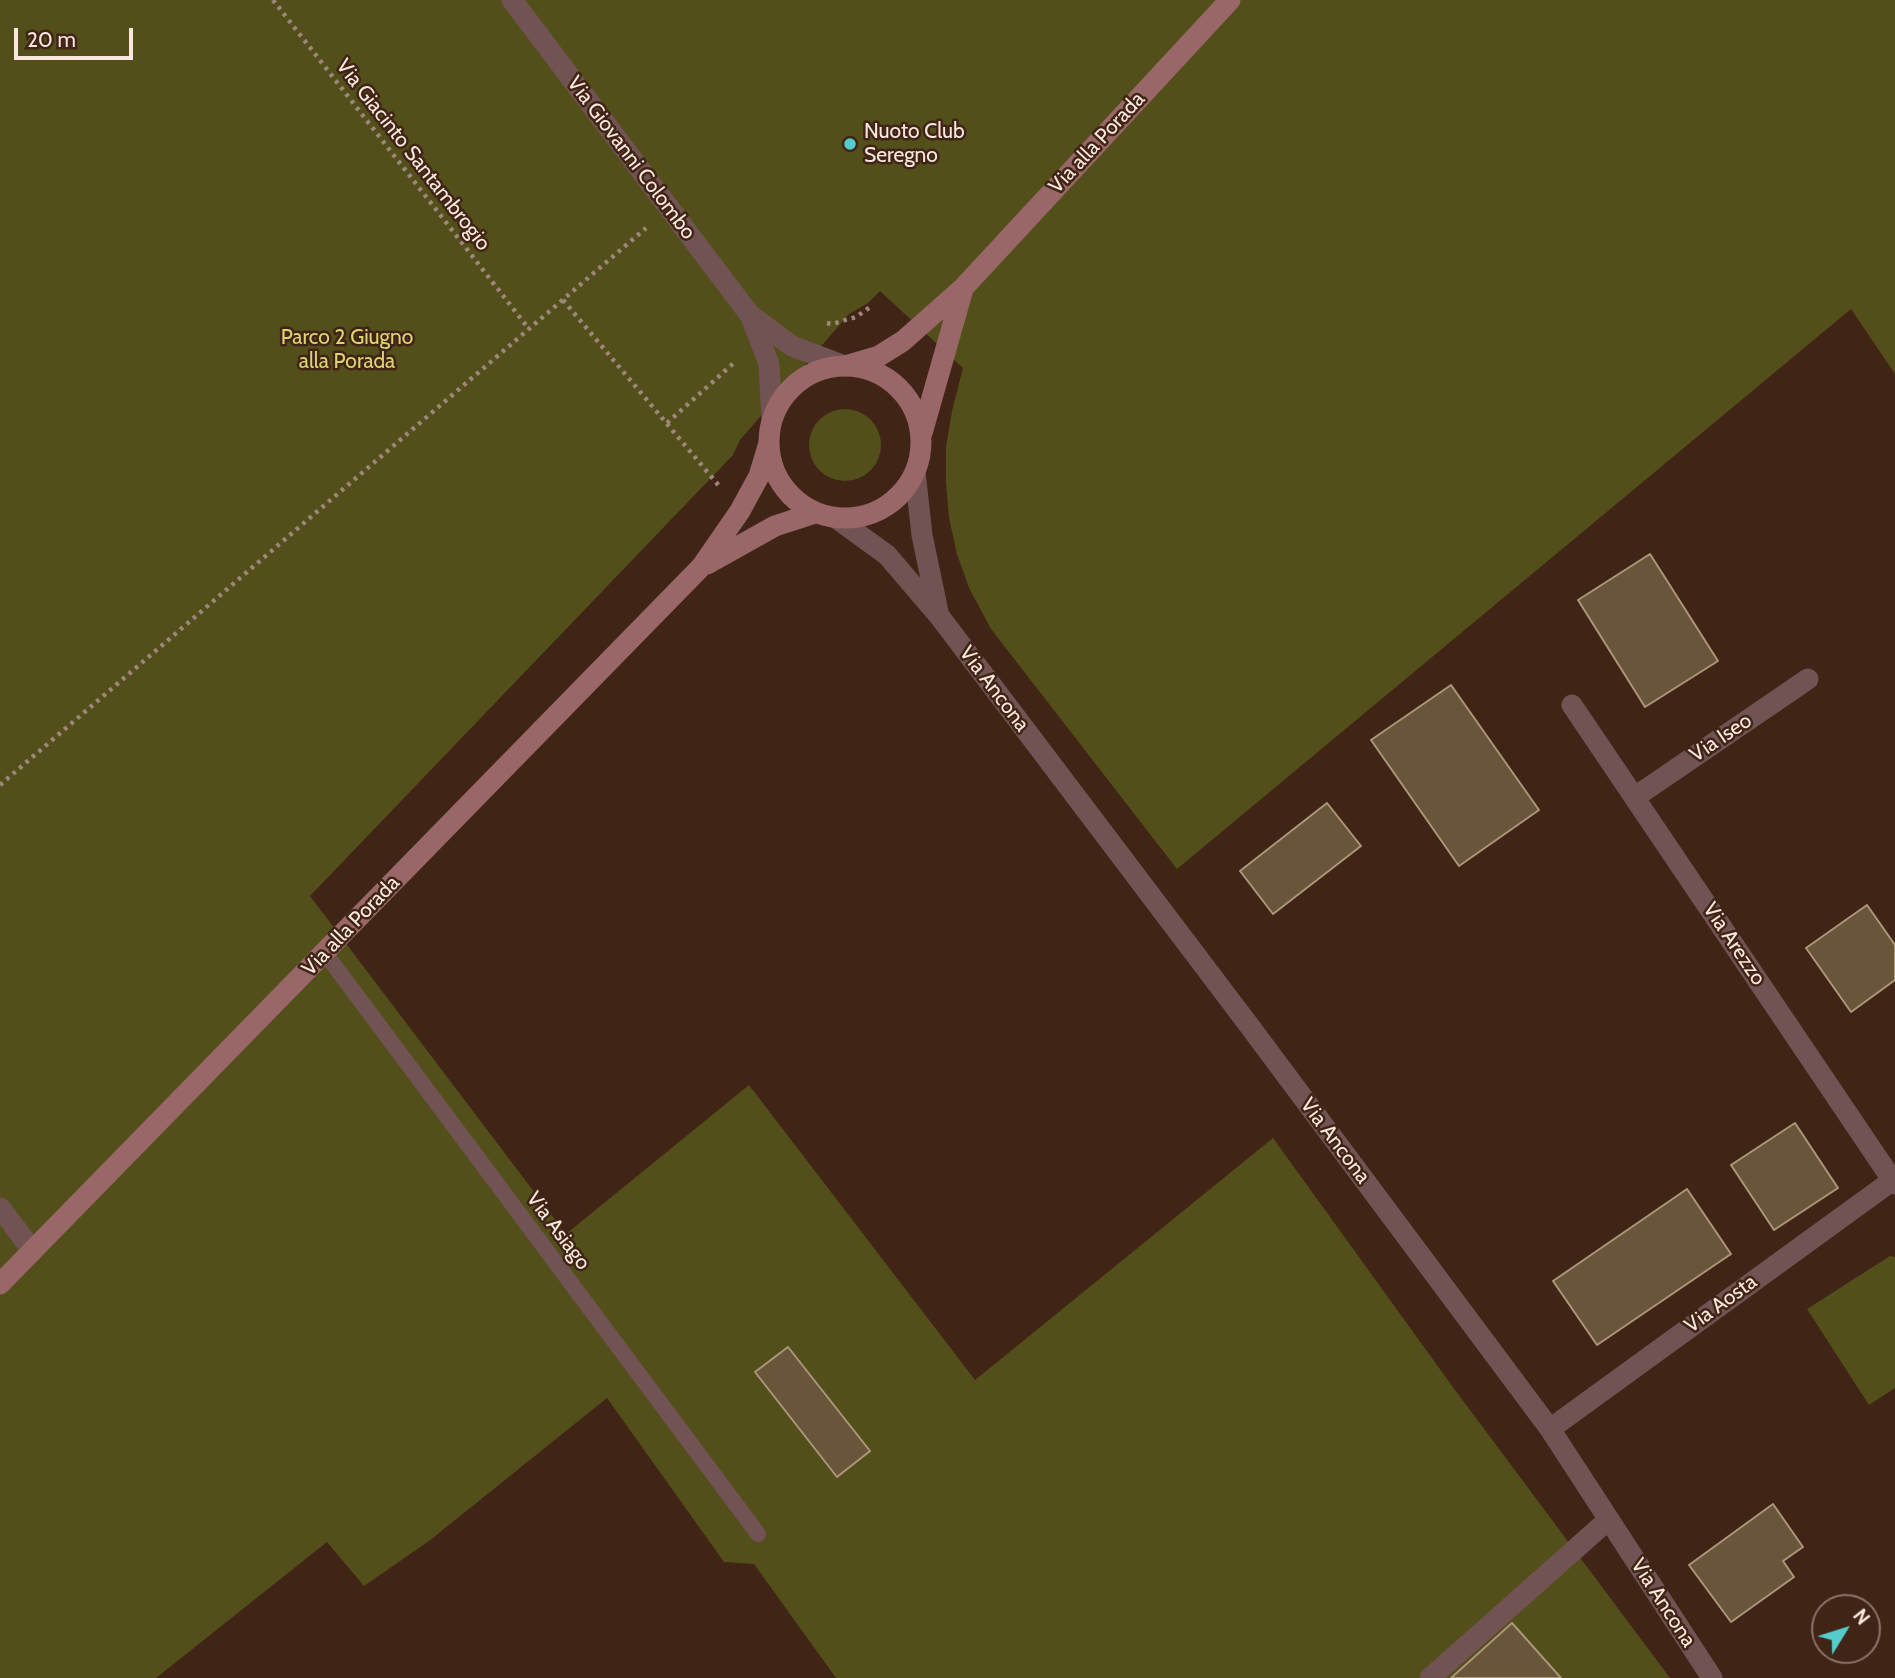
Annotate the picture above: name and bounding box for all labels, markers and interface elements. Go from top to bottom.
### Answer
scale bar [18,14,136,58]
text: 20 m [27,27,76,52]
street label: Via Giacinto Santambrogio [330,54,496,256]
street label: Via Giovanni Colombo [561,71,701,245]
street label: Via alla Porada [1044,87,1150,199]
place label: Nuoto Club Seregno [864,119,965,169]
marker: Nuoto Club Seregno [842,136,858,152]
park label: Parco 2 Giugno alla Porada [281,325,413,375]
street label: Via Ancona [954,641,1034,737]
street label: Via Iseo [1685,708,1757,768]
street label: Via alla Porada [297,871,405,981]
street label: Via Arezzo [1697,898,1771,990]
street label: Via Ancona [1295,1093,1375,1189]
street label: Via Asiago [521,1187,595,1275]
street label: Via Aosta [1680,1269,1762,1339]
street label: Via Ancona [1625,1554,1701,1652]
north arrow [1811,1594,1881,1664]
text: N [1848,1605,1875,1629]

